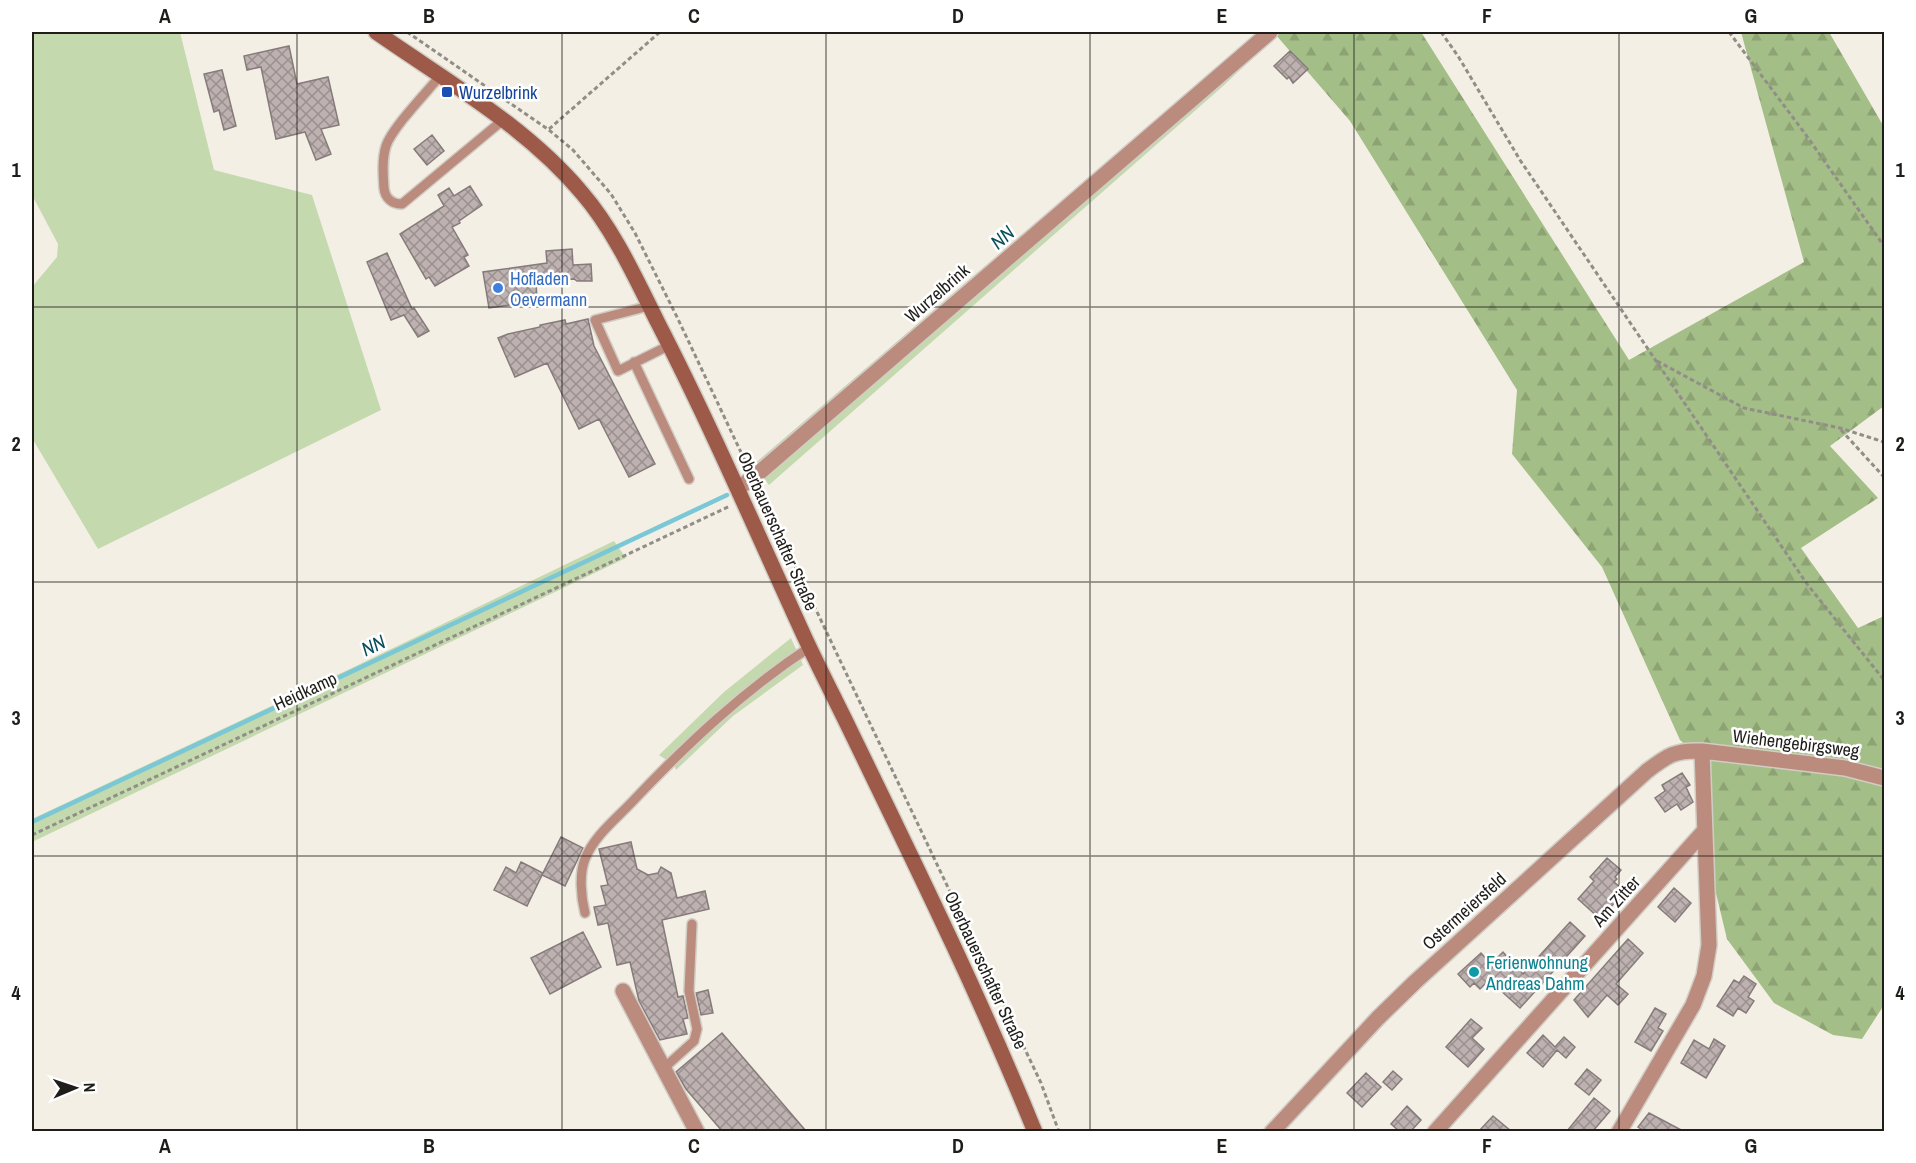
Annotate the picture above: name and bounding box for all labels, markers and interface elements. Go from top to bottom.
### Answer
text: A [159,2,171,29]
text: B [423,2,435,29]
text: C [688,2,700,29]
text: D [952,2,964,29]
text: E [1217,2,1228,29]
text: F [1482,2,1492,29]
text: G [1745,2,1757,29]
place label: Wurzelbrink [459,80,538,105]
marker: Wurzelbrink [440,85,454,99]
text: 1 [11,156,21,183]
text: 1 [1895,156,1905,183]
water label: NN [984,219,1020,255]
street label: Wurzelbrink [899,257,975,328]
place label: Hofladen Oevermann [510,266,587,312]
marker: Hofladen Oevermann [491,281,505,295]
text: 2 [11,430,21,457]
text: 2 [1895,430,1905,457]
street label: Oberbauerschafter Straße [732,448,824,614]
water label: NN [357,628,390,662]
street label: Heidkamp [269,665,341,717]
text: 3 [11,704,21,731]
text: 3 [1895,704,1905,731]
street label: Wiehengebirgsweg [1731,723,1861,763]
street label: Ostermeiersfeld [1417,867,1511,955]
street label: Am Zitter [1586,870,1646,933]
street label: Oberbauerschafter Straße [938,887,1034,1053]
place label: Ferienwohnung Andreas Dahm [1485,950,1589,996]
marker: Ferienwohnung Andreas Dahm [1467,965,1481,979]
text: 4 [11,979,21,1006]
text: 4 [1895,979,1905,1006]
north arrow [45,1058,105,1118]
text: N [79,1082,101,1093]
text: A [159,1132,171,1159]
text: B [423,1132,435,1159]
text: C [688,1132,700,1159]
text: D [952,1132,964,1159]
text: E [1217,1132,1228,1159]
text: F [1482,1132,1492,1159]
text: G [1745,1132,1757,1159]

